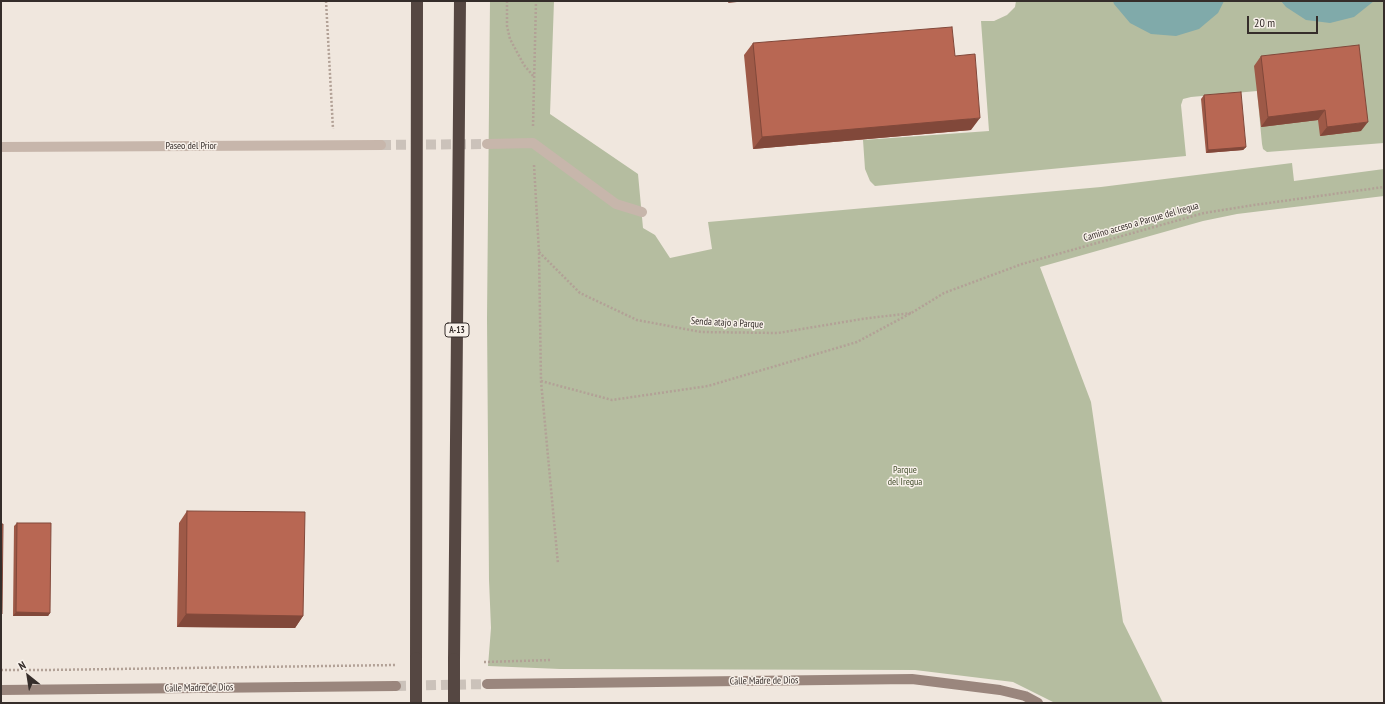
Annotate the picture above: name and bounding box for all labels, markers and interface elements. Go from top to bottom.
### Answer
scale bar [1249,8,1320,34]
text: 20 m [1254,15,1275,30]
street label: Paseo del Prior [165,140,217,152]
street label: Camino acceso a Parque del Iregua [1082,200,1200,244]
street label: Senda atajo a Parque [690,315,764,331]
road number: A-13 [445,323,469,337]
park label: Parque del Iregua [888,464,922,488]
north arrow [8,656,48,696]
text: N [16,658,28,673]
street label: Calle Madre de Dios [730,674,798,688]
street label: Calle Madre de Dios [165,681,233,695]

